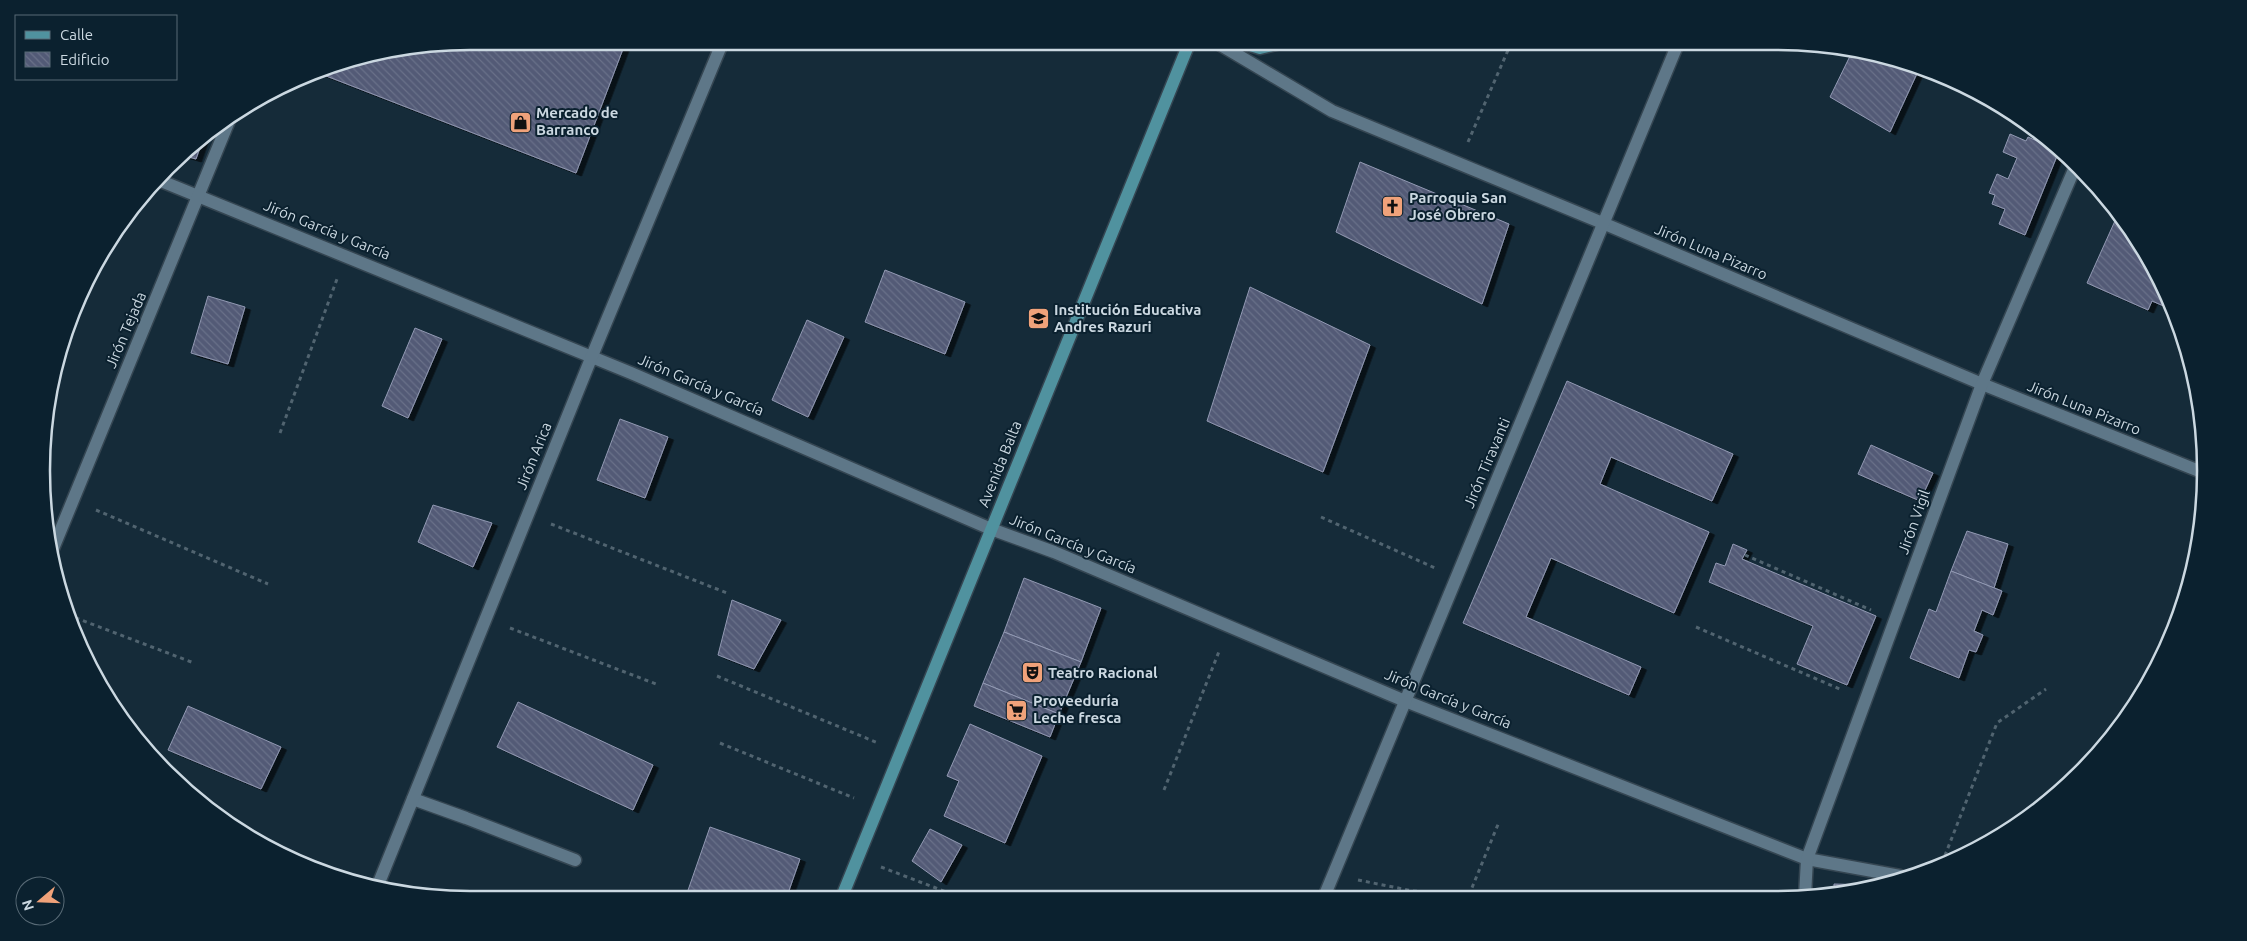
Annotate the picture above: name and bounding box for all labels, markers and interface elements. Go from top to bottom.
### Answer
legend [15,15,178,80]
text: Calle [60,26,93,43]
text: Edificio [60,51,109,68]
place label: Mercado de Barranco [536,104,618,138]
shop icon: Mercado de Barranco [508,110,532,134]
place label: Parroquia San José Obrero [1409,189,1507,223]
church icon: Parroquia San José Obrero [1381,195,1405,219]
street label: Jirón García y García [261,196,393,263]
street label: Jirón Luna Pizarro [1652,220,1770,283]
street label: Jirón Tejada [102,289,149,371]
place label: Institución Educativa Andres Razuri [1054,301,1201,335]
school or university icon: Institución Educativa Andres Razuri [1026,307,1050,331]
street label: Jirón García y García [636,350,767,419]
street label: Jirón Luna Pizarro [2025,377,2143,438]
street label: Jirón Tiravanti [1460,415,1513,510]
street label: Avenida Balta [974,418,1025,510]
street label: Jirón Arica [512,420,555,492]
street label: Jirón Vigil [1894,487,1933,556]
street label: Jirón García y García [1007,510,1139,577]
theatre icon: Teatro Racional [1020,661,1044,685]
place label: Teatro Racional [1048,664,1158,681]
street label: Jirón García y García [1382,665,1514,732]
place label: Proveeduría Leche fresca [1033,692,1121,726]
supermarket icon: Proveeduría Leche fresca [1005,698,1029,722]
north arrow [15,876,65,926]
text: N [18,898,37,913]

